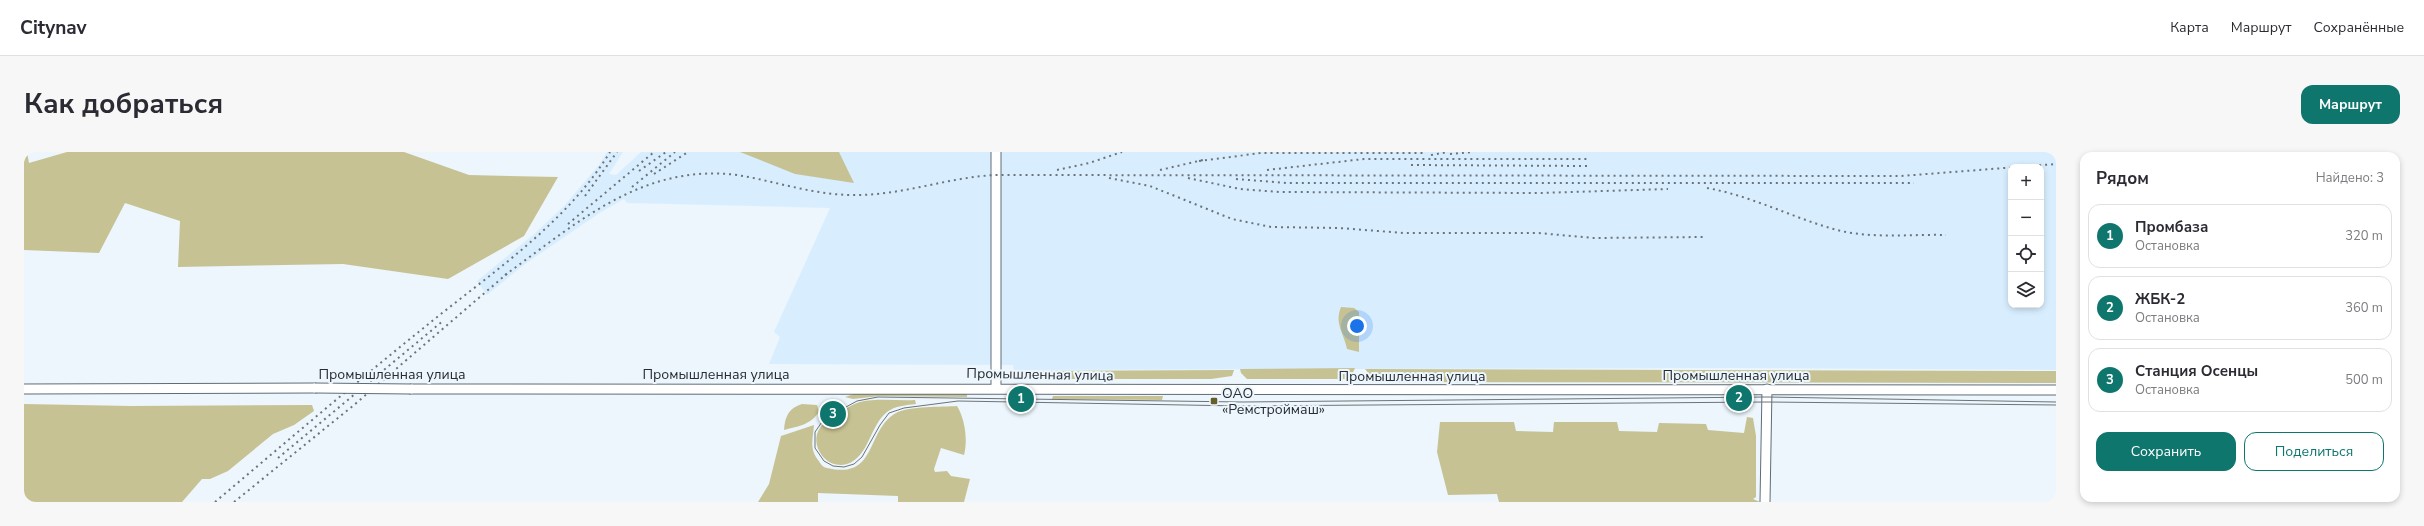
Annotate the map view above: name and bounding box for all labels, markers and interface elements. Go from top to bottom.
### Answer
text: Citynav [20,15,87,41]
text: Карта [2170,18,2209,37]
text: Маршрут [2231,18,2292,37]
text: Сохранённые [2314,18,2404,37]
text: Как добраться [24,85,223,123]
button: Маршрут [2301,85,2400,124]
map controls [2008,164,2044,308]
button: + [2008,164,2044,200]
text: Рядом [2096,167,2149,190]
text: Найдено: 3 [2316,169,2384,187]
button: − [2008,200,2044,236]
text: Промбаза [2135,217,2208,237]
text: 1 [2106,227,2114,245]
text: 320 m [2345,227,2383,245]
button: locate [2008,236,2044,272]
text: Остановка [2135,237,2200,255]
button: layers [2008,272,2044,308]
text: ЖБК-2 [2135,289,2185,309]
text: 2 [2106,299,2114,317]
text: 360 m [2345,299,2383,317]
text: Остановка [2135,309,2200,327]
your location [1347,316,1367,336]
text: Станция Осенцы [2135,361,2258,381]
street label: Промышленная улица [966,364,1114,385]
street label: Промышленная улица [318,365,466,384]
street label: Промышленная улица [642,365,790,384]
street label: Промышленная улица [1662,366,1810,385]
street label: Промышленная улица [1338,367,1486,386]
text: 3 [2106,371,2114,389]
text: 500 m [2345,371,2383,389]
text: Остановка [2135,381,2200,399]
pin: 2 [1726,383,1752,413]
pin: 1 [1008,384,1034,414]
place label: ОАО «Ремстроймаш» [1222,384,1325,419]
marker: ОАО «Ремстроймаш» [1209,396,1219,406]
pin: 3 [820,399,846,429]
button: Сохранить [2096,432,2236,471]
button: Поделиться [2244,432,2384,471]

